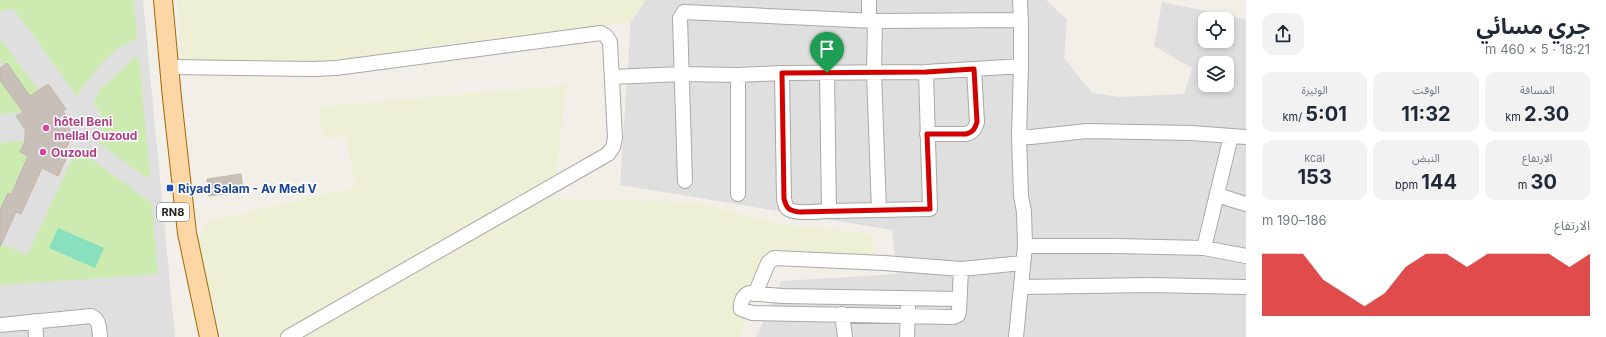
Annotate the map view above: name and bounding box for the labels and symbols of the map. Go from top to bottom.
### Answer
pin [810,32,844,73]
place label: hôtel Beni mellal Ouzoud [54,114,137,143]
marker: hôtel Beni mellal Ouzoud [41,123,51,133]
place label: Ouzoud [51,145,97,160]
marker: Ouzoud [38,147,48,157]
place label: Riyad Salam - Av Med V [178,181,317,196]
marker: Riyad Salam - Av Med V [165,183,175,193]
road number: RN8 [157,203,189,221]

